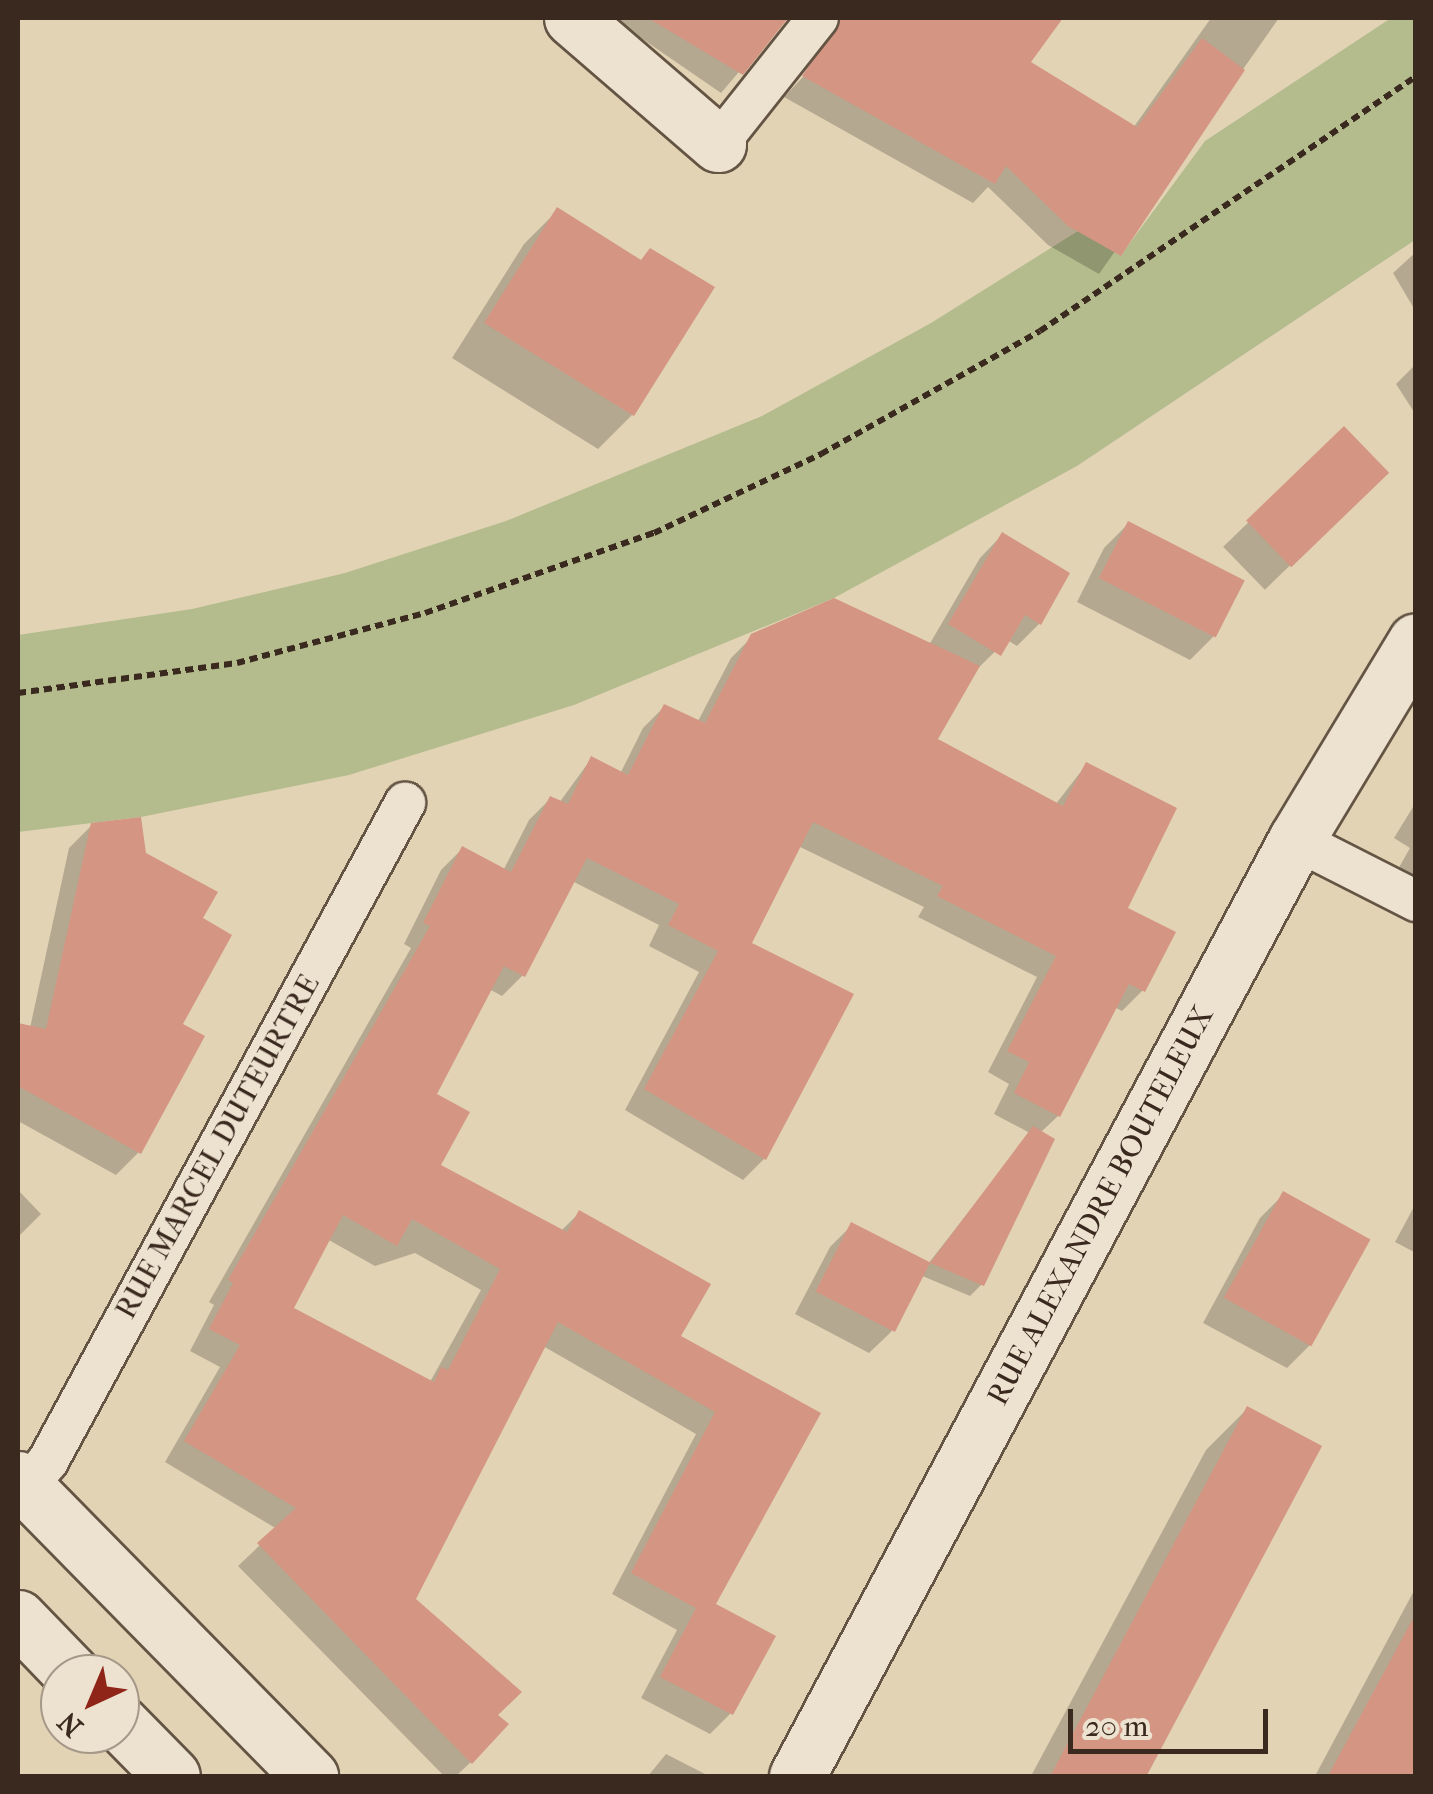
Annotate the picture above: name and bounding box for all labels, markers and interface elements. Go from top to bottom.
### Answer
street label: RUE MARCEL DUTEURTRE [108,969,328,1325]
street label: RUE ALEXANDRE BOUTELEUX [980,1000,1222,1412]
north arrow [40,1654,140,1754]
scale bar [1073,1689,1273,1751]
text: N [51,1705,89,1744]
text: 20 m [1085,1709,1148,1744]

